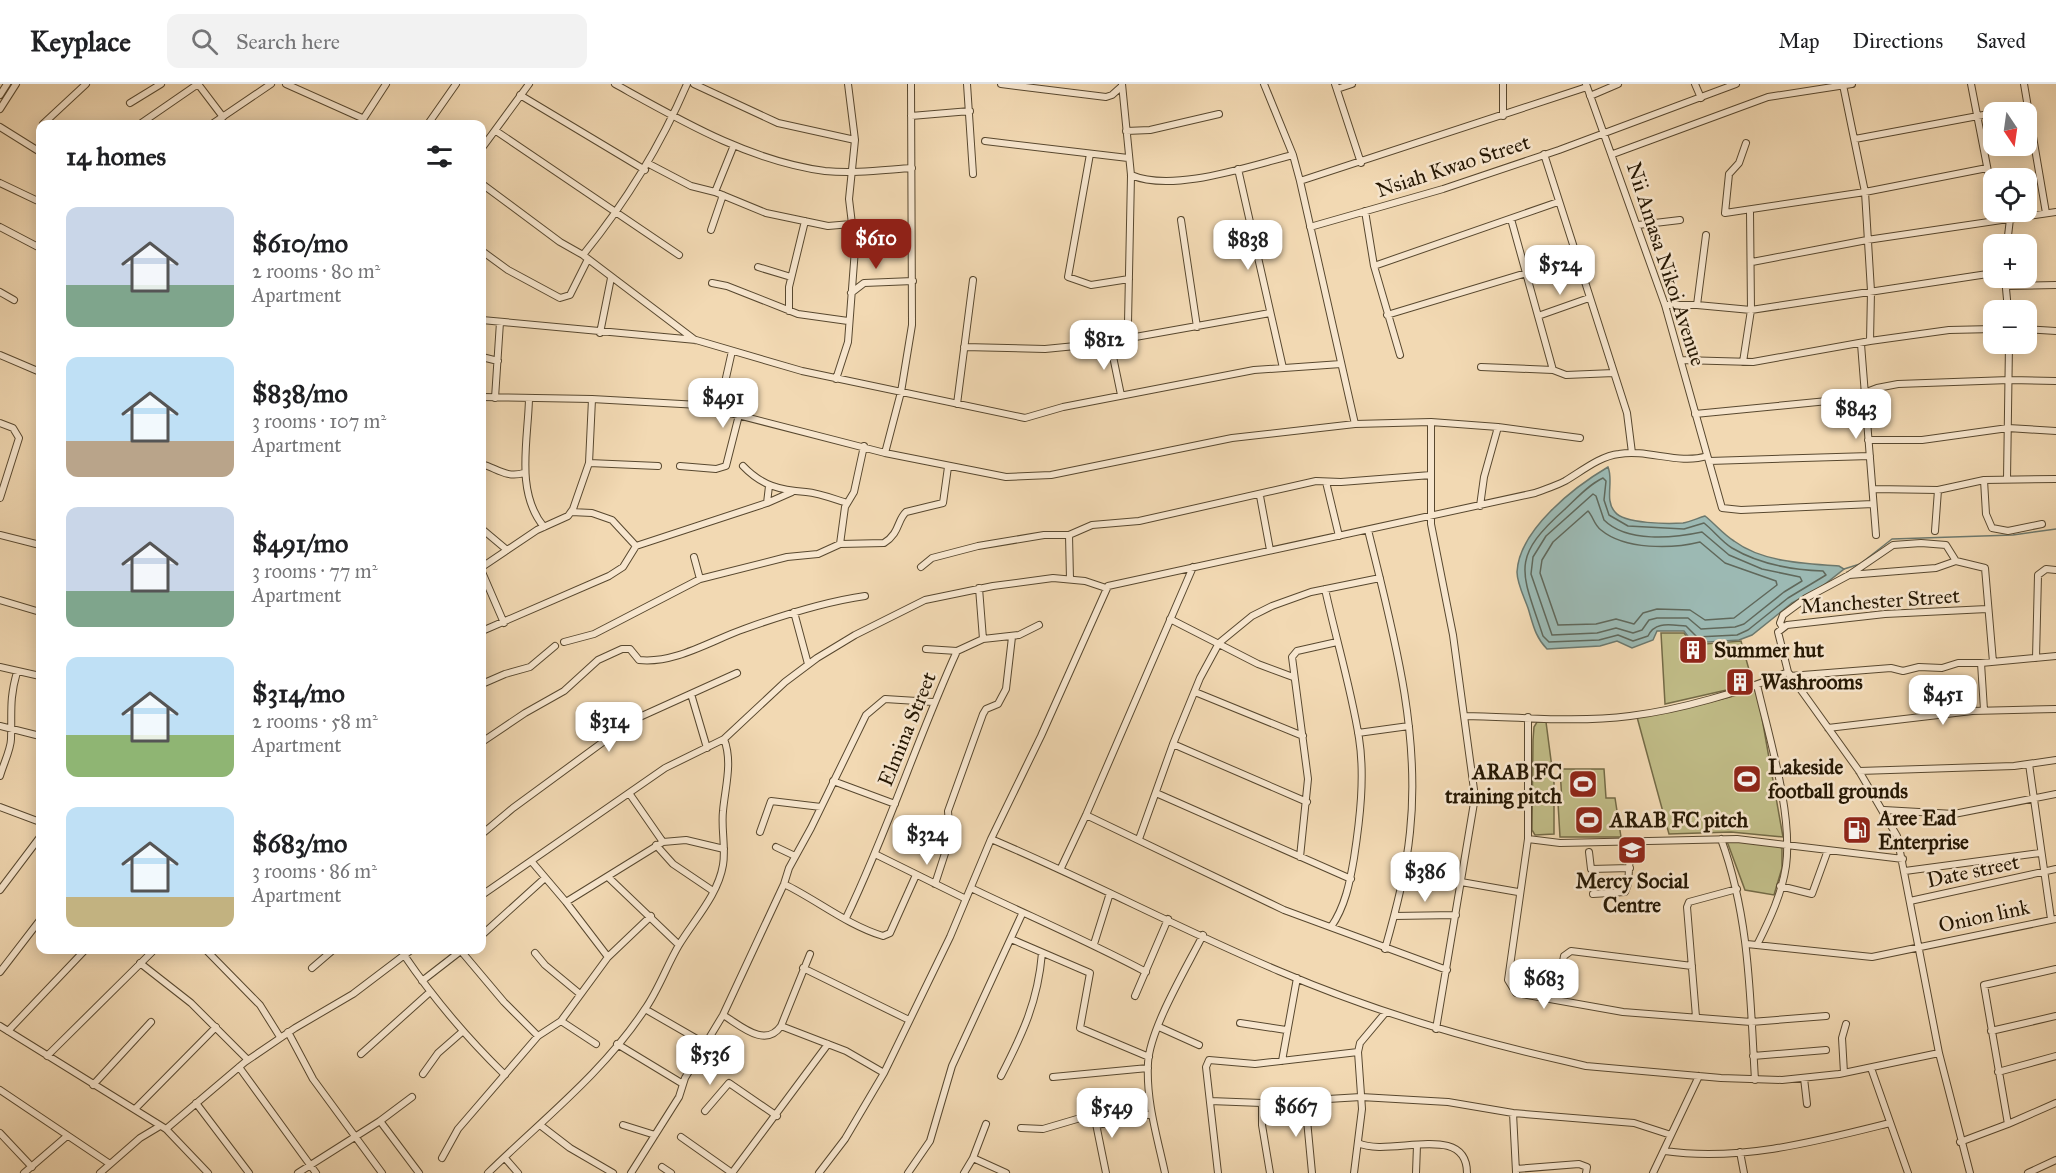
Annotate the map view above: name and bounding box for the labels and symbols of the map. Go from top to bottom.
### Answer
north arrow [1983,102,2037,156]
street label: Nsiah Kwao Street [1373,129,1534,203]
street label: Nii Amasa Nikoi Avenue [1621,159,1711,369]
pin: $610 [840,219,912,270]
pin: $838 [1212,220,1284,271]
pin: $524 [1524,245,1596,296]
pin: $812 [1068,320,1140,371]
pin: $491 [687,378,759,429]
pin: $843 [1820,389,1892,440]
street label: Manchester Street [1800,582,1961,620]
building icon: Summer hut [1677,634,1709,666]
place label: Summer hut [1714,637,1824,663]
building icon: Washrooms [1724,666,1756,698]
street label: Elmina Street [872,667,942,790]
place label: Washrooms [1761,669,1863,695]
pin: $451 [1907,675,1979,726]
pin: $314 [573,702,645,753]
place label: Lakeside football grounds [1767,754,1908,804]
place label: ARAB FC training pitch [1444,759,1562,809]
sports icon: Lakeside football grounds [1731,763,1763,795]
sports icon: ARAB FC training pitch [1567,768,1599,800]
sports icon: ARAB FC pitch [1573,804,1605,836]
place label: Aree Ead Enterprise [1876,805,1969,855]
place label: ARAB FC pitch [1608,807,1749,833]
fuel station icon: Aree Ead Enterprise [1841,814,1873,846]
pin: $324 [891,815,963,866]
school or university icon: Mercy Social Centre [1616,834,1648,866]
street label: Date street [1924,848,2022,893]
pin: $386 [1389,852,1461,903]
place label: Mercy Social Centre [1575,868,1690,918]
street label: Onion link [1936,894,2032,938]
pin: $683 [1508,959,1580,1010]
pin: $536 [674,1035,746,1086]
pin: $667 [1260,1087,1332,1138]
pin: $549 [1076,1088,1148,1139]

